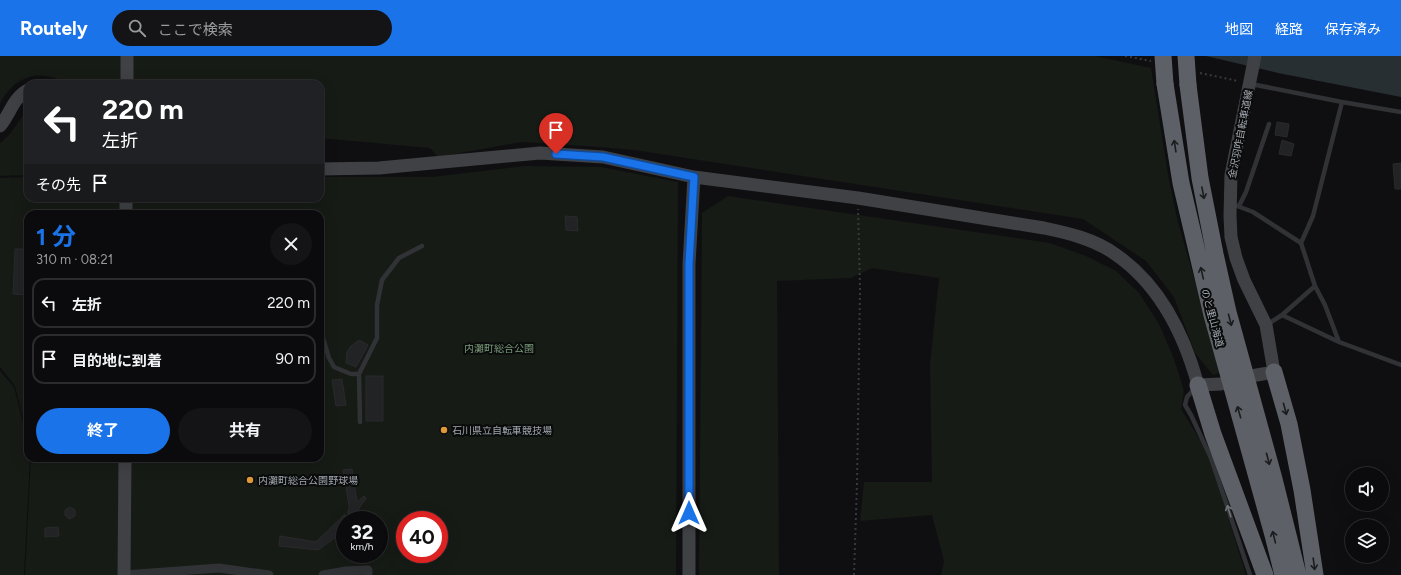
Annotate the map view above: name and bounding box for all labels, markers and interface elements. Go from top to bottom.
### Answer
search box [112,10,392,46]
text: Routely [20,17,88,40]
icon: search [126,17,148,39]
text: ここで検索 [158,21,233,39]
text: 地図 [1225,21,1253,38]
text: 経路 [1275,21,1303,38]
text: 保存済み [1325,21,1381,38]
street label: 金沢羽咋自転車道線 [1226,89,1255,180]
text: 220 m [102,92,184,126]
icon: left [36,96,88,148]
pin [539,113,573,154]
icon: arrive [545,119,567,141]
text: 左折 [102,130,138,152]
one-way arrow [1171,139,1179,152]
icon: arrive [89,172,111,194]
text: その先 [36,176,81,194]
one-way arrow [1199,186,1207,199]
text: 1 分 [36,222,76,251]
button: close [270,223,312,265]
text: 310 m · 08:21 [36,252,113,267]
one-way arrow [1197,267,1205,280]
street label: のと里山海道 [1198,287,1227,349]
icon: left [38,292,60,314]
text: 220 m [267,294,310,312]
text: 左折 [72,296,102,314]
one-way arrow [1227,313,1234,326]
park label: 内灘町総合公園 [464,342,534,355]
icon: arrive [38,348,60,370]
text: 90 m [275,350,310,368]
text: 目的地に到着 [72,352,162,370]
one-way arrow [1282,403,1289,416]
one-way arrow [1235,406,1242,419]
button: 終了 [36,408,170,454]
button: 共有 [178,408,312,454]
place label: 石川県立自転車競技場 [452,424,552,437]
marker: 石川県立自転車競技場 [439,425,449,435]
one-way arrow [1265,452,1272,465]
map controls [1345,467,1389,563]
button: sound [1345,467,1389,511]
place label: 内灘町総合公園野球場 [258,474,358,487]
marker: 内灘町総合公園野球場 [245,475,255,485]
position arrow [668,492,710,534]
one-way arrow [1225,505,1232,518]
speed limit sign: 40 [396,511,448,563]
button: layers [1345,519,1389,563]
text: 32 [351,520,373,544]
one-way arrow [1269,531,1277,544]
text: km/h [351,540,373,553]
one-way arrow [1310,558,1318,571]

